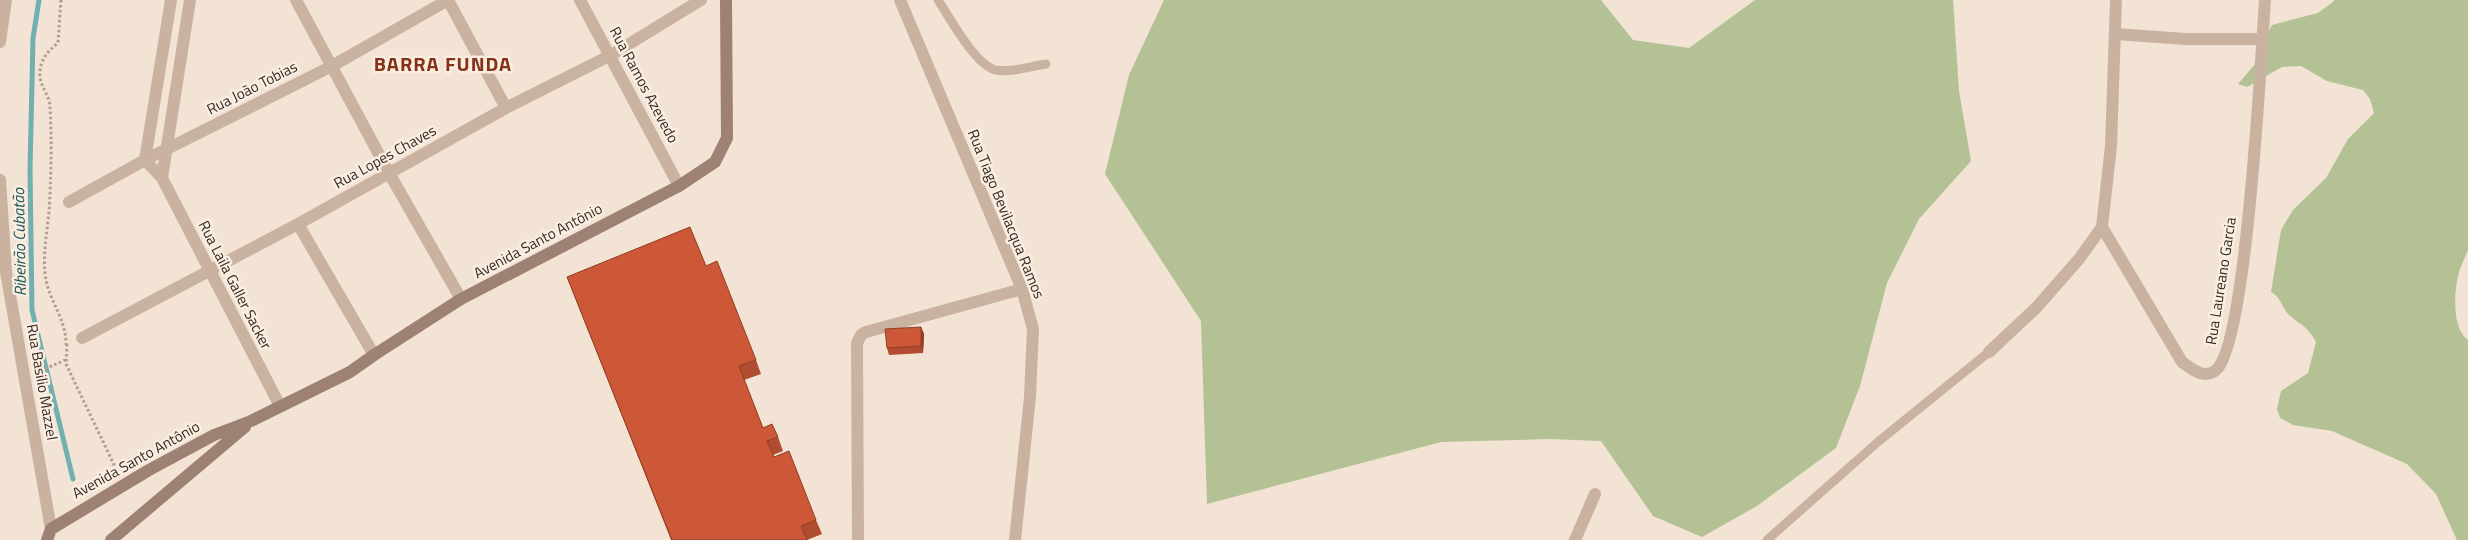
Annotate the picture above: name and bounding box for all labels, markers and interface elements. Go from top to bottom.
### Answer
street label: Rua Ramos Azevedo [604,22,685,147]
district label: BARRA FUNDA [374,48,512,79]
street label: Rua João Tobias [202,55,301,120]
street label: Rua Lopes Chaves [329,119,440,194]
street label: Rua Tiago Bevilacqua Ramos [962,126,1051,302]
water label: Ribeirão Cubatão [6,187,32,296]
street label: Avenida Santo Antônio [469,197,606,284]
street label: Rua Laureano Garcia [2199,215,2242,347]
street label: Rua Laila Galler Sacker [193,216,278,353]
street label: Rua Basilio Mazzel [21,322,64,442]
street label: Avenida Santo Antônio [68,415,204,504]

